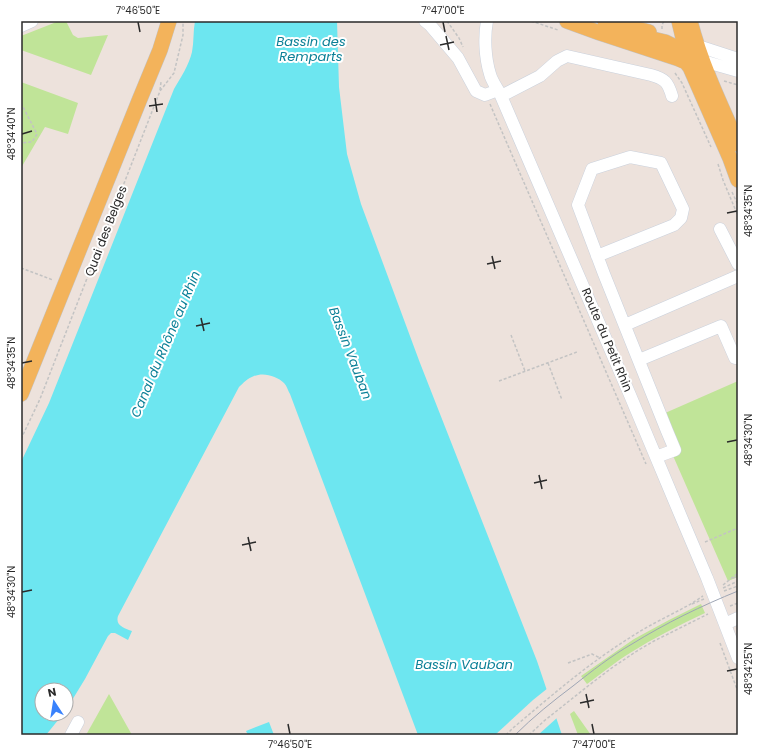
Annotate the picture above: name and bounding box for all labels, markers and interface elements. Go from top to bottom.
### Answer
text: 7°46'50"E [116,3,160,18]
text: 7°47'00"E [421,3,465,18]
water label: Bassin des Remparts [276,32,346,66]
text: 48°34'40"N [4,108,19,161]
street label: Quai des Belges [80,183,131,279]
text: 48°34'35"N [741,185,756,237]
water label: Canal du Rhône au Rhin [126,268,205,420]
street label: Route du Petit Rhin [578,285,637,394]
water label: Bassin Vauban [324,304,377,402]
text: 48°34'35"N [4,337,19,389]
text: 48°34'30"N [741,414,756,466]
text: 48°34'30"N [4,566,19,618]
text: 48°34'25"N [741,643,756,695]
water label: Bassin Vauban [415,655,513,674]
north arrow [34,682,74,722]
text: N [46,684,58,701]
text: 7°46'50"E [268,737,312,752]
text: 7°47'00"E [572,737,616,752]

